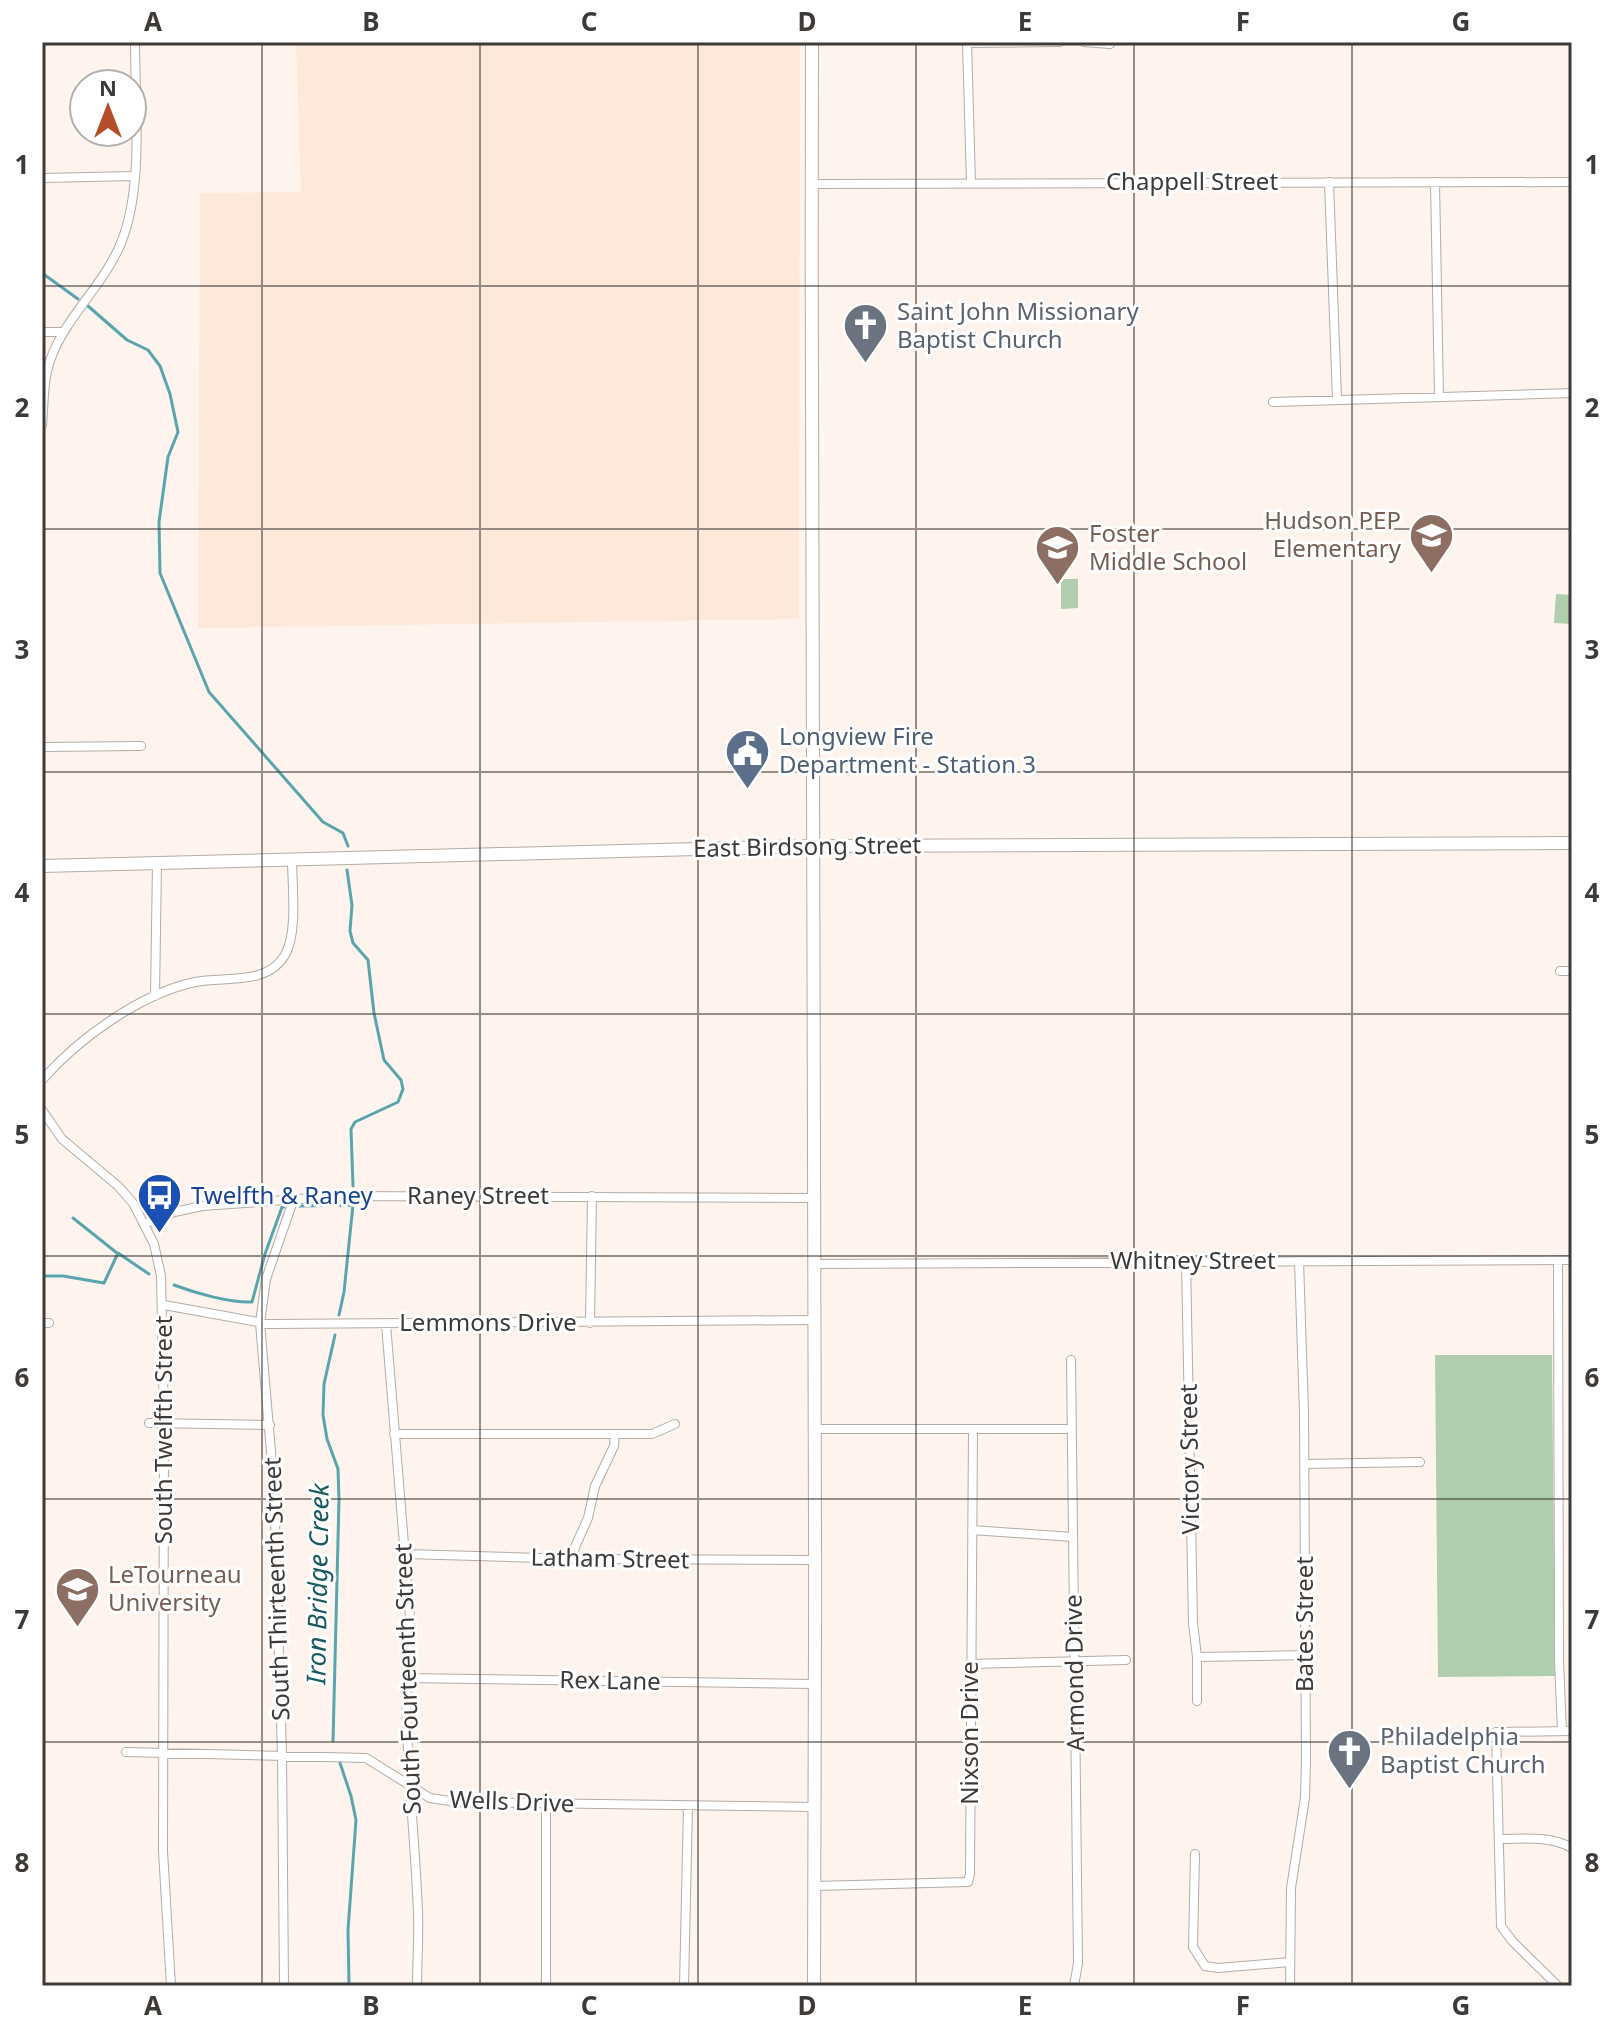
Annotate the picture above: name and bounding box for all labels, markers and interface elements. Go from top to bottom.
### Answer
text: A [144,3,162,39]
text: B [362,3,380,39]
text: C [581,3,597,39]
text: D [797,3,817,39]
text: E [1018,3,1032,39]
text: F [1236,3,1250,39]
text: G [1452,3,1470,39]
north arrow [68,68,148,148]
text: N [99,72,117,102]
text: 1 [15,146,29,182]
text: 1 [1585,146,1599,182]
street label: Chappell Street [1106,164,1278,197]
place label: Saint John Missionary Baptist Church [897,294,1139,355]
church icon: Saint John Missionary Baptist Church [842,302,890,365]
text: 2 [15,389,30,425]
text: 2 [1585,389,1600,425]
place label: Hudson PEP Elementary [1264,503,1402,564]
school or university icon: Hudson PEP Elementary [1408,511,1456,574]
place label: Foster Middle School [1089,516,1247,577]
school or university icon: Foster Middle School [1034,524,1082,587]
text: 3 [15,631,29,667]
text: 3 [1585,631,1599,667]
place label: Longview Fire Department - Station 3 [779,719,1036,780]
public building icon: Longview Fire Department - Station 3 [724,727,772,790]
street label: East Birdsong Street [693,827,922,864]
text: 4 [15,874,30,910]
text: 4 [1585,874,1600,910]
text: 5 [15,1116,29,1152]
text: 5 [1585,1116,1599,1152]
bus stop icon: Twelfth & Raney [136,1172,184,1235]
place label: Twelfth & Raney [191,1178,374,1211]
street label: Raney Street [407,1178,549,1211]
street label: Whitney Street [1110,1243,1276,1276]
street label: Lemmons Drive [399,1305,577,1338]
street label: South Twelfth Street [146,1315,179,1544]
text: 6 [15,1359,30,1395]
text: 6 [1585,1359,1600,1395]
street label: Victory Street [1171,1383,1206,1535]
street label: South Thirteenth Street [254,1456,297,1721]
water label: Iron Bridge Creek [297,1482,337,1686]
street label: Latham Street [530,1540,690,1575]
street label: South Fourteenth Street [385,1543,428,1815]
street label: Bates Street [1287,1556,1320,1692]
place label: LeTourneau University [108,1557,242,1618]
school or university icon: LeTourneau University [53,1565,101,1628]
street label: Armond Drive [1056,1594,1091,1752]
text: 7 [15,1601,30,1637]
text: 7 [1585,1601,1600,1637]
street label: Nixson Drive [952,1661,985,1805]
street label: Rex Lane [559,1662,661,1697]
place label: Philadelphia Baptist Church [1380,1719,1546,1780]
church icon: Philadelphia Baptist Church [1325,1727,1373,1790]
street label: Wells Drive [449,1782,575,1819]
text: 8 [15,1844,29,1880]
text: 8 [1585,1844,1599,1880]
text: A [144,1987,162,2023]
text: B [362,1987,380,2023]
text: C [581,1987,597,2023]
text: D [797,1987,817,2023]
text: E [1018,1987,1032,2023]
text: F [1236,1987,1250,2023]
text: G [1452,1987,1470,2023]

